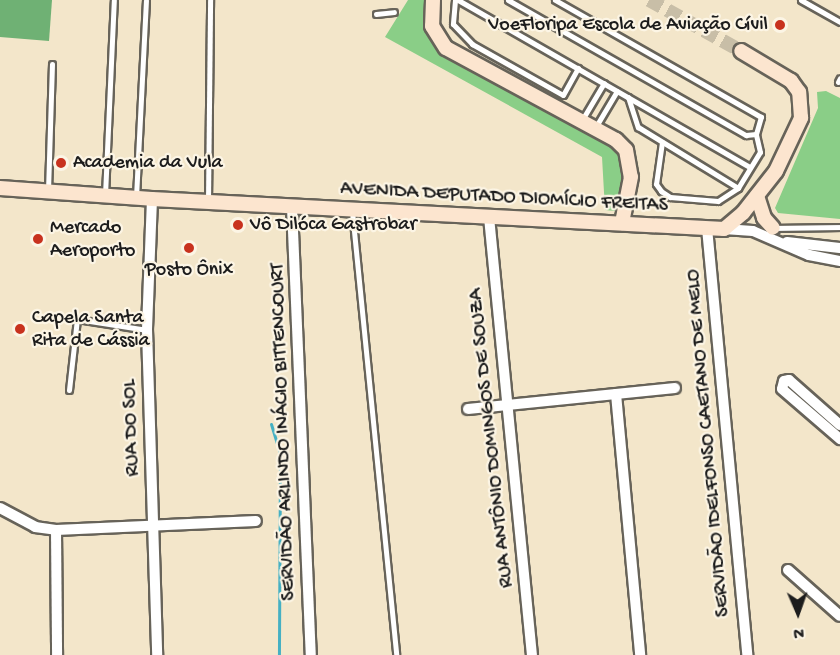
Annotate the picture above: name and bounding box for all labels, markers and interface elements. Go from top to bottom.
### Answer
place label: VoeFloripa Escola de Aviação Cívil [488,13,768,37]
marker: VoeFloripa Escola de Aviação Cívil [773,18,787,32]
place label: Academia da Vula [73,151,223,175]
marker: Academia da Vula [54,156,68,170]
street label: AVENIDA DEPUTADO DIOMÍCIO FREITAS [340,177,668,219]
place label: Vô Dilóca Gastrobar [250,213,416,237]
place label: Mercado Aeroporto [50,216,135,263]
marker: Vô Dilóca Gastrobar [231,218,245,232]
marker: Mercado Aeroporto [31,232,45,246]
marker: Posto Ônix [182,241,196,255]
place label: Posto Ônix [145,258,233,282]
street label: SERVIDÃO ARLINDO INÁCIO BITTENCOURT [266,263,302,601]
street label: SERVIDÃO IDELFONSO CAETANO DE MELO [682,268,736,618]
street label: RUA ANTÔNIO DOMINGOS DE SOUZA [464,287,520,589]
place label: Capela Santa Rita de Cássia [32,306,150,353]
marker: Capela Santa Rita de Cássia [13,322,27,336]
street label: RUA DO SOL [118,379,146,477]
north arrow [768,583,828,643]
text: N [793,622,804,641]

